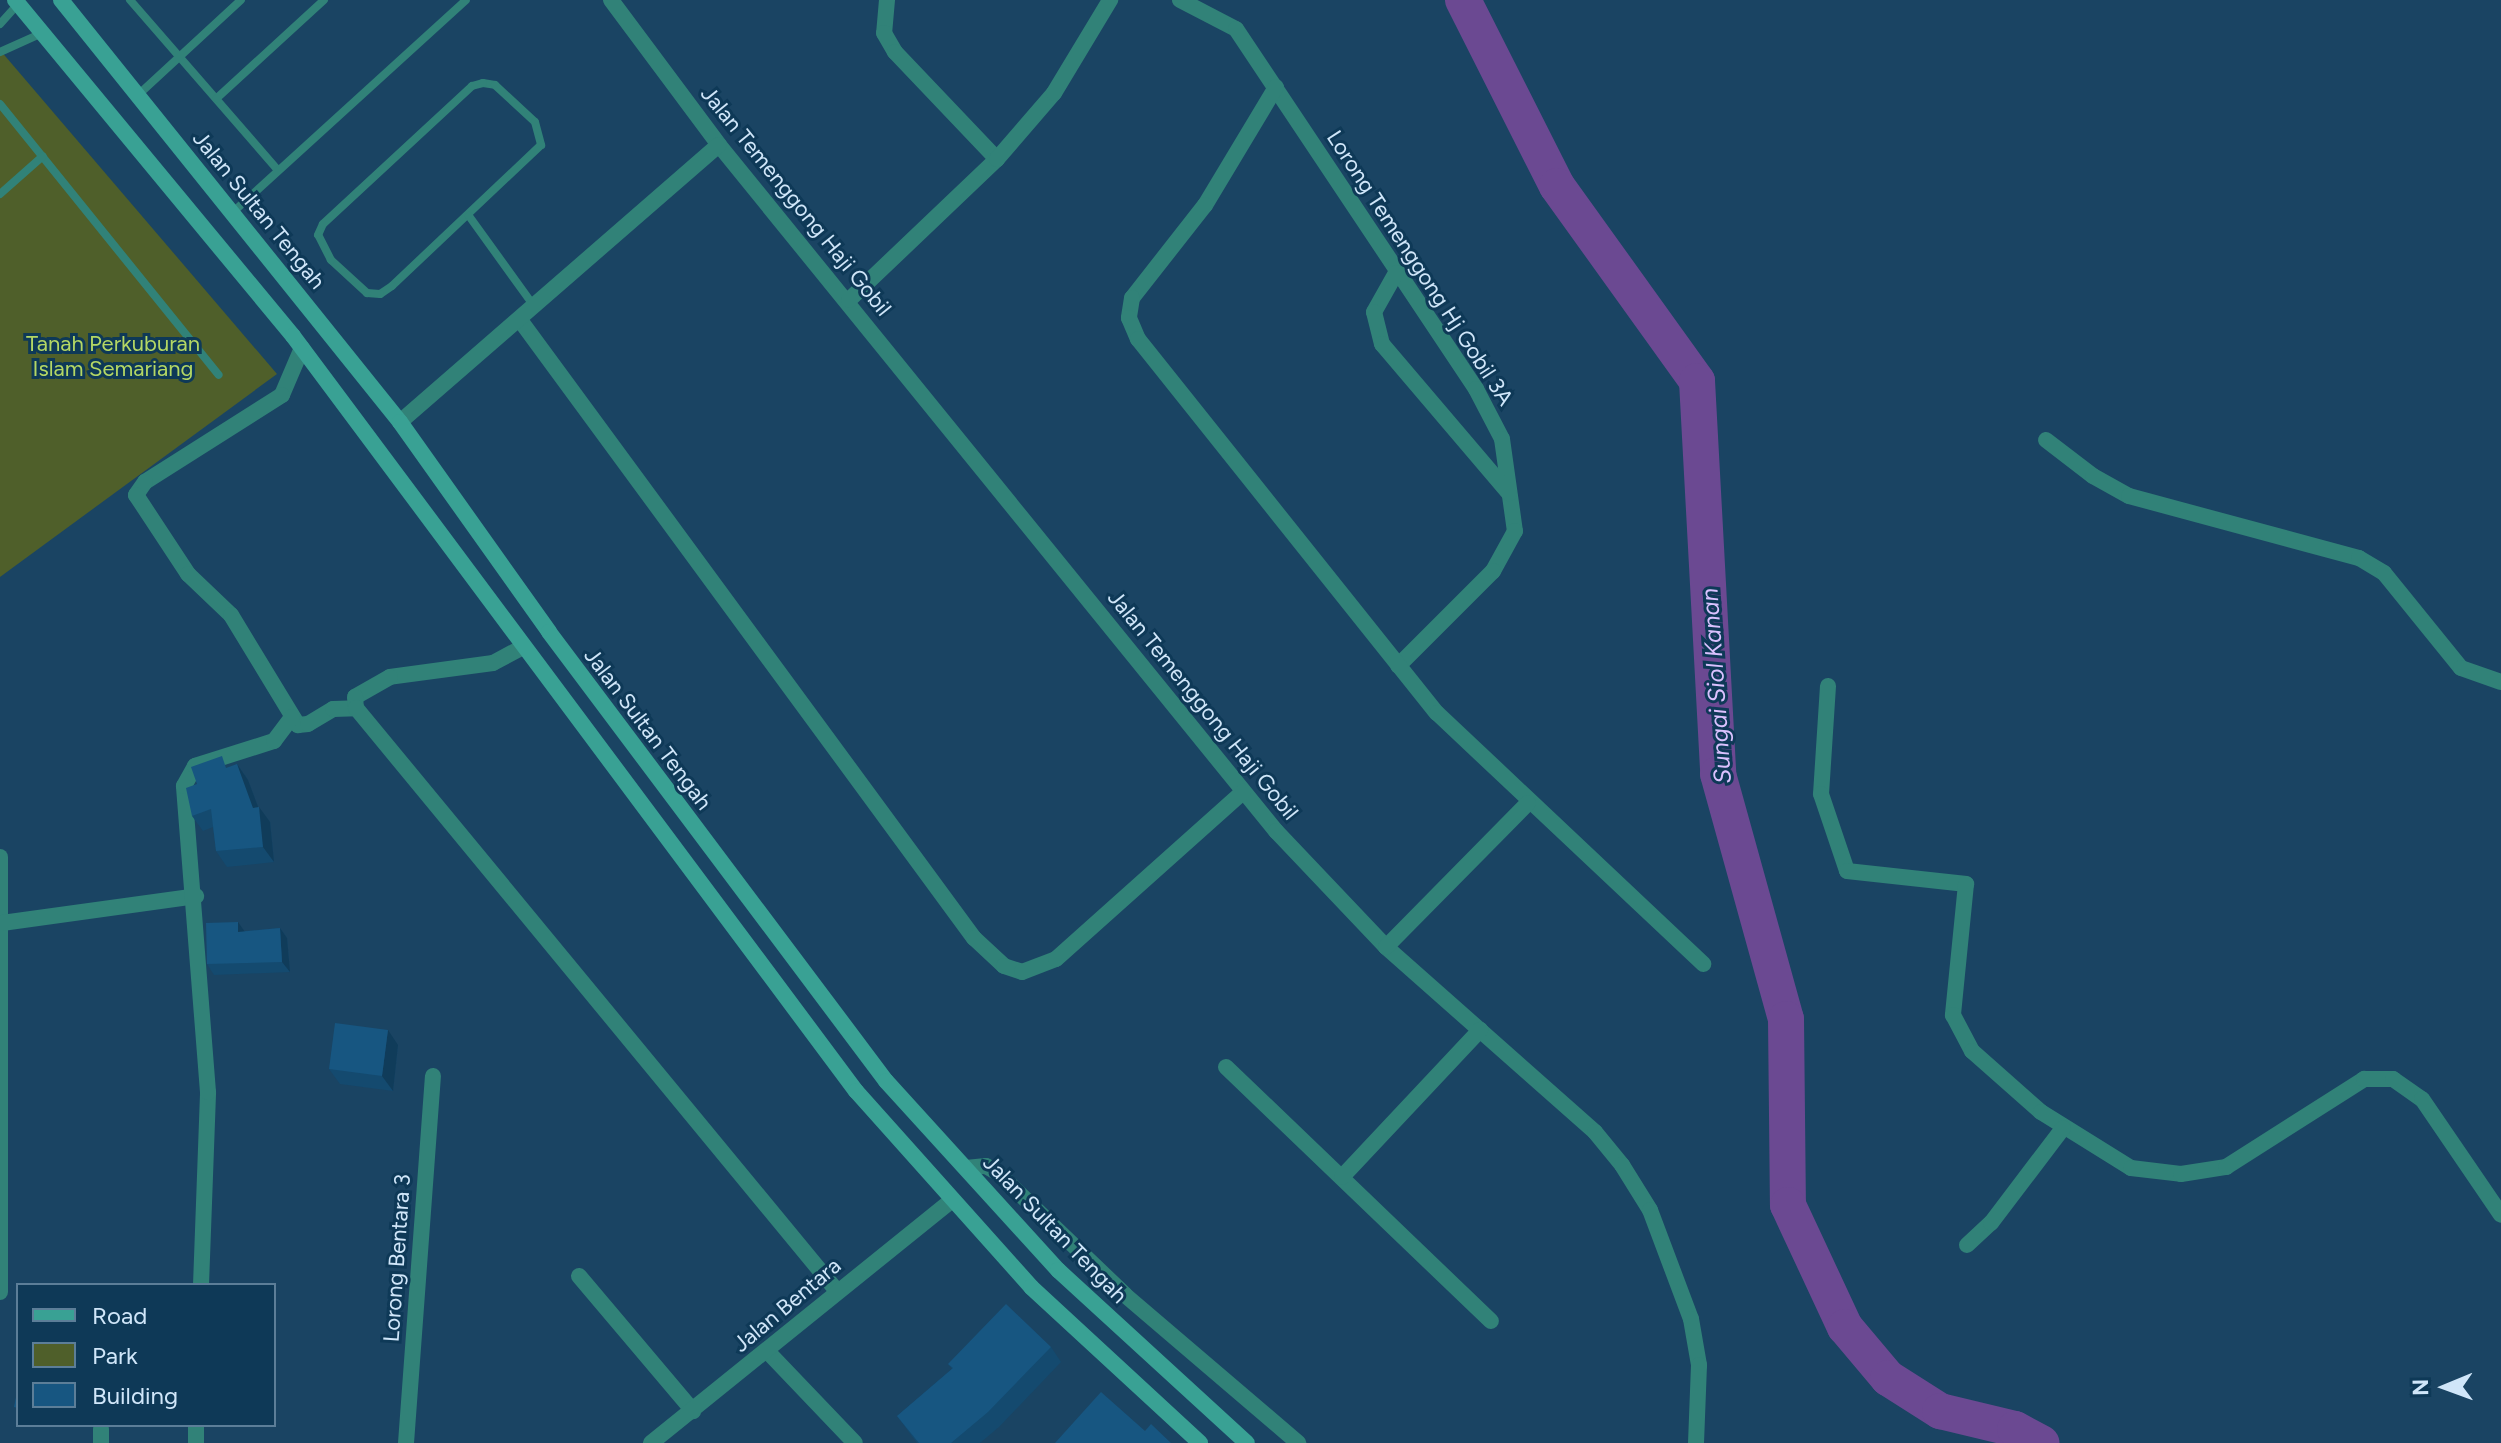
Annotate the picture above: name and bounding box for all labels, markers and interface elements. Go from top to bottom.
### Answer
street label: Jalan Temenggong Haji Gobil [695,81,897,321]
street label: Jalan Sultan Tengah [187,126,331,294]
street label: Lorong Temenggong Hj Gobil 3A [1321,126,1519,410]
park label: Tanah Perkuburan Islam Semariang [26,330,200,382]
street label: Jalan Temenggong Haji Gobil [1102,585,1304,825]
water label: Sungai Siol Kanan [1695,587,1737,785]
street label: Jalan Sultan Tengah [579,643,717,815]
street label: Jalan Sultan Tengah [978,1149,1132,1309]
street label: Lorong Bentara 3 [378,1173,416,1343]
street label: Jalan Bentara [728,1252,846,1358]
legend [16,1283,276,1427]
text: Road [92,1301,147,1330]
text: Park [92,1341,138,1370]
north arrow [2405,1347,2485,1427]
text: N [2407,1379,2434,1396]
text: Building [92,1381,178,1410]

